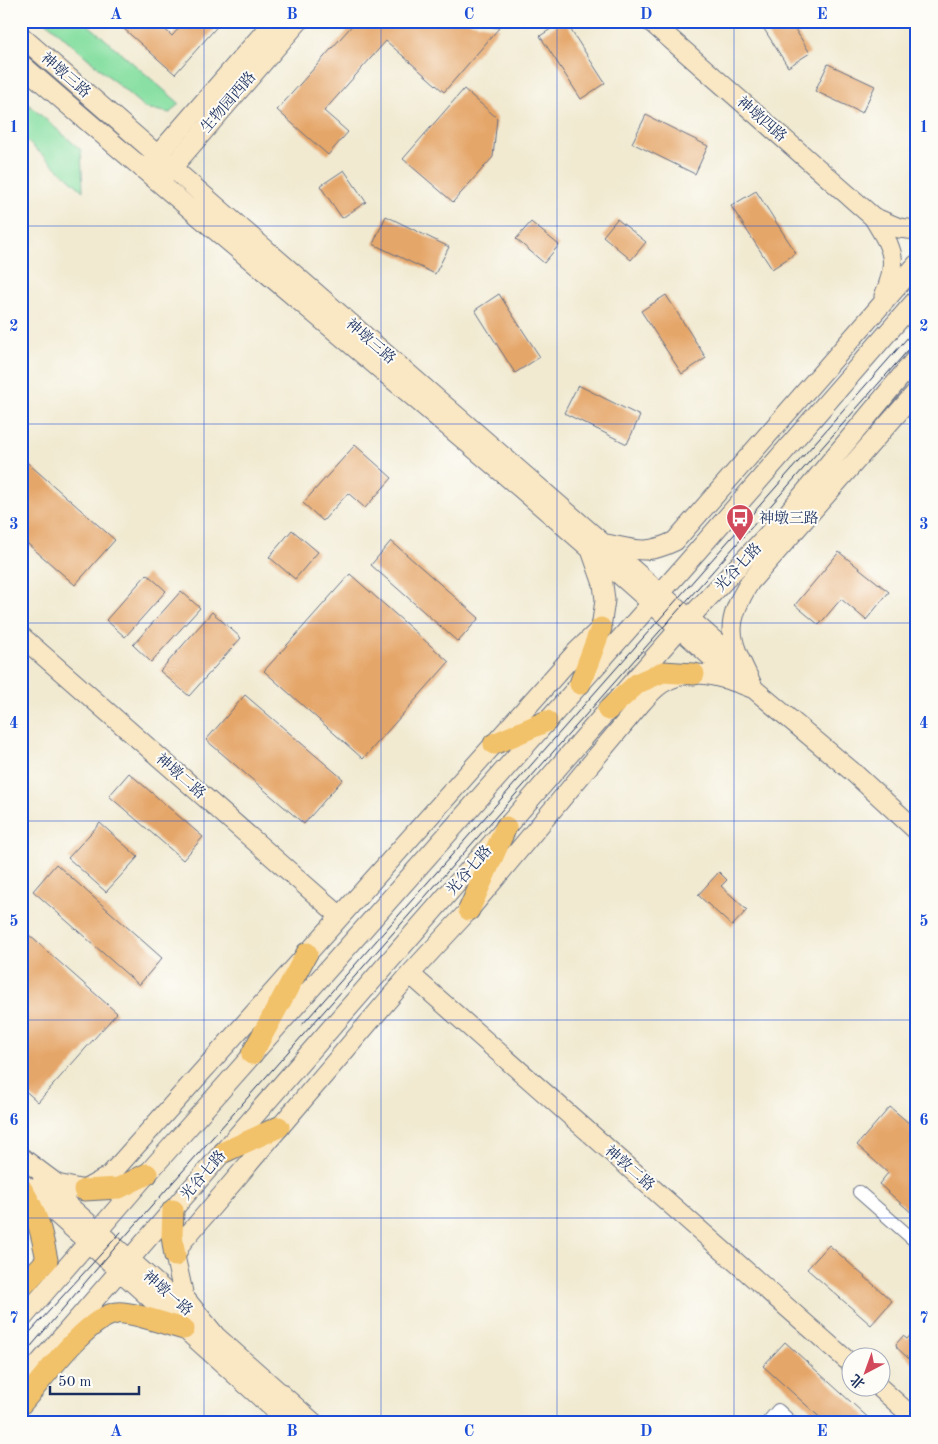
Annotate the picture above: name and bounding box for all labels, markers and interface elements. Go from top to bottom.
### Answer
text: A [110,7,122,23]
text: B [286,7,298,23]
text: C [464,7,474,23]
text: D [640,7,652,23]
text: E [816,7,828,23]
street label: 神墩三路 [37,49,94,101]
street label: 生物园西路 [197,68,259,136]
street label: 神墩四路 [733,93,790,145]
text: 1 [9,120,19,136]
text: 1 [919,120,929,136]
street label: 神墩三路 [342,315,399,367]
text: 2 [9,319,19,335]
text: 2 [919,319,929,335]
bus stop icon: 神墩三路 [725,503,755,542]
place label: 神墩三路 [759,510,819,527]
text: 3 [9,517,19,533]
text: 3 [919,517,929,533]
street label: 光谷七路 [712,540,765,595]
text: 4 [9,716,19,732]
text: 4 [919,716,929,732]
street label: 神墩二路 [152,750,209,802]
street label: 光谷七路 [443,842,495,899]
text: 5 [9,914,19,930]
text: 5 [919,914,929,930]
text: 6 [9,1113,19,1129]
text: 6 [919,1113,929,1129]
street label: 神敦二路 [601,1142,658,1194]
street label: 光谷七路 [177,1147,229,1204]
street label: 神墩一路 [139,1267,196,1319]
text: 7 [9,1311,19,1327]
text: 7 [919,1311,929,1327]
north arrow [840,1346,890,1396]
scale bar [50,1364,139,1396]
text: 北 [848,1371,868,1392]
text: 50 m [58,1375,92,1390]
text: A [110,1424,122,1440]
text: B [286,1424,298,1440]
text: C [464,1424,474,1440]
text: D [640,1424,652,1440]
text: E [816,1424,828,1440]

